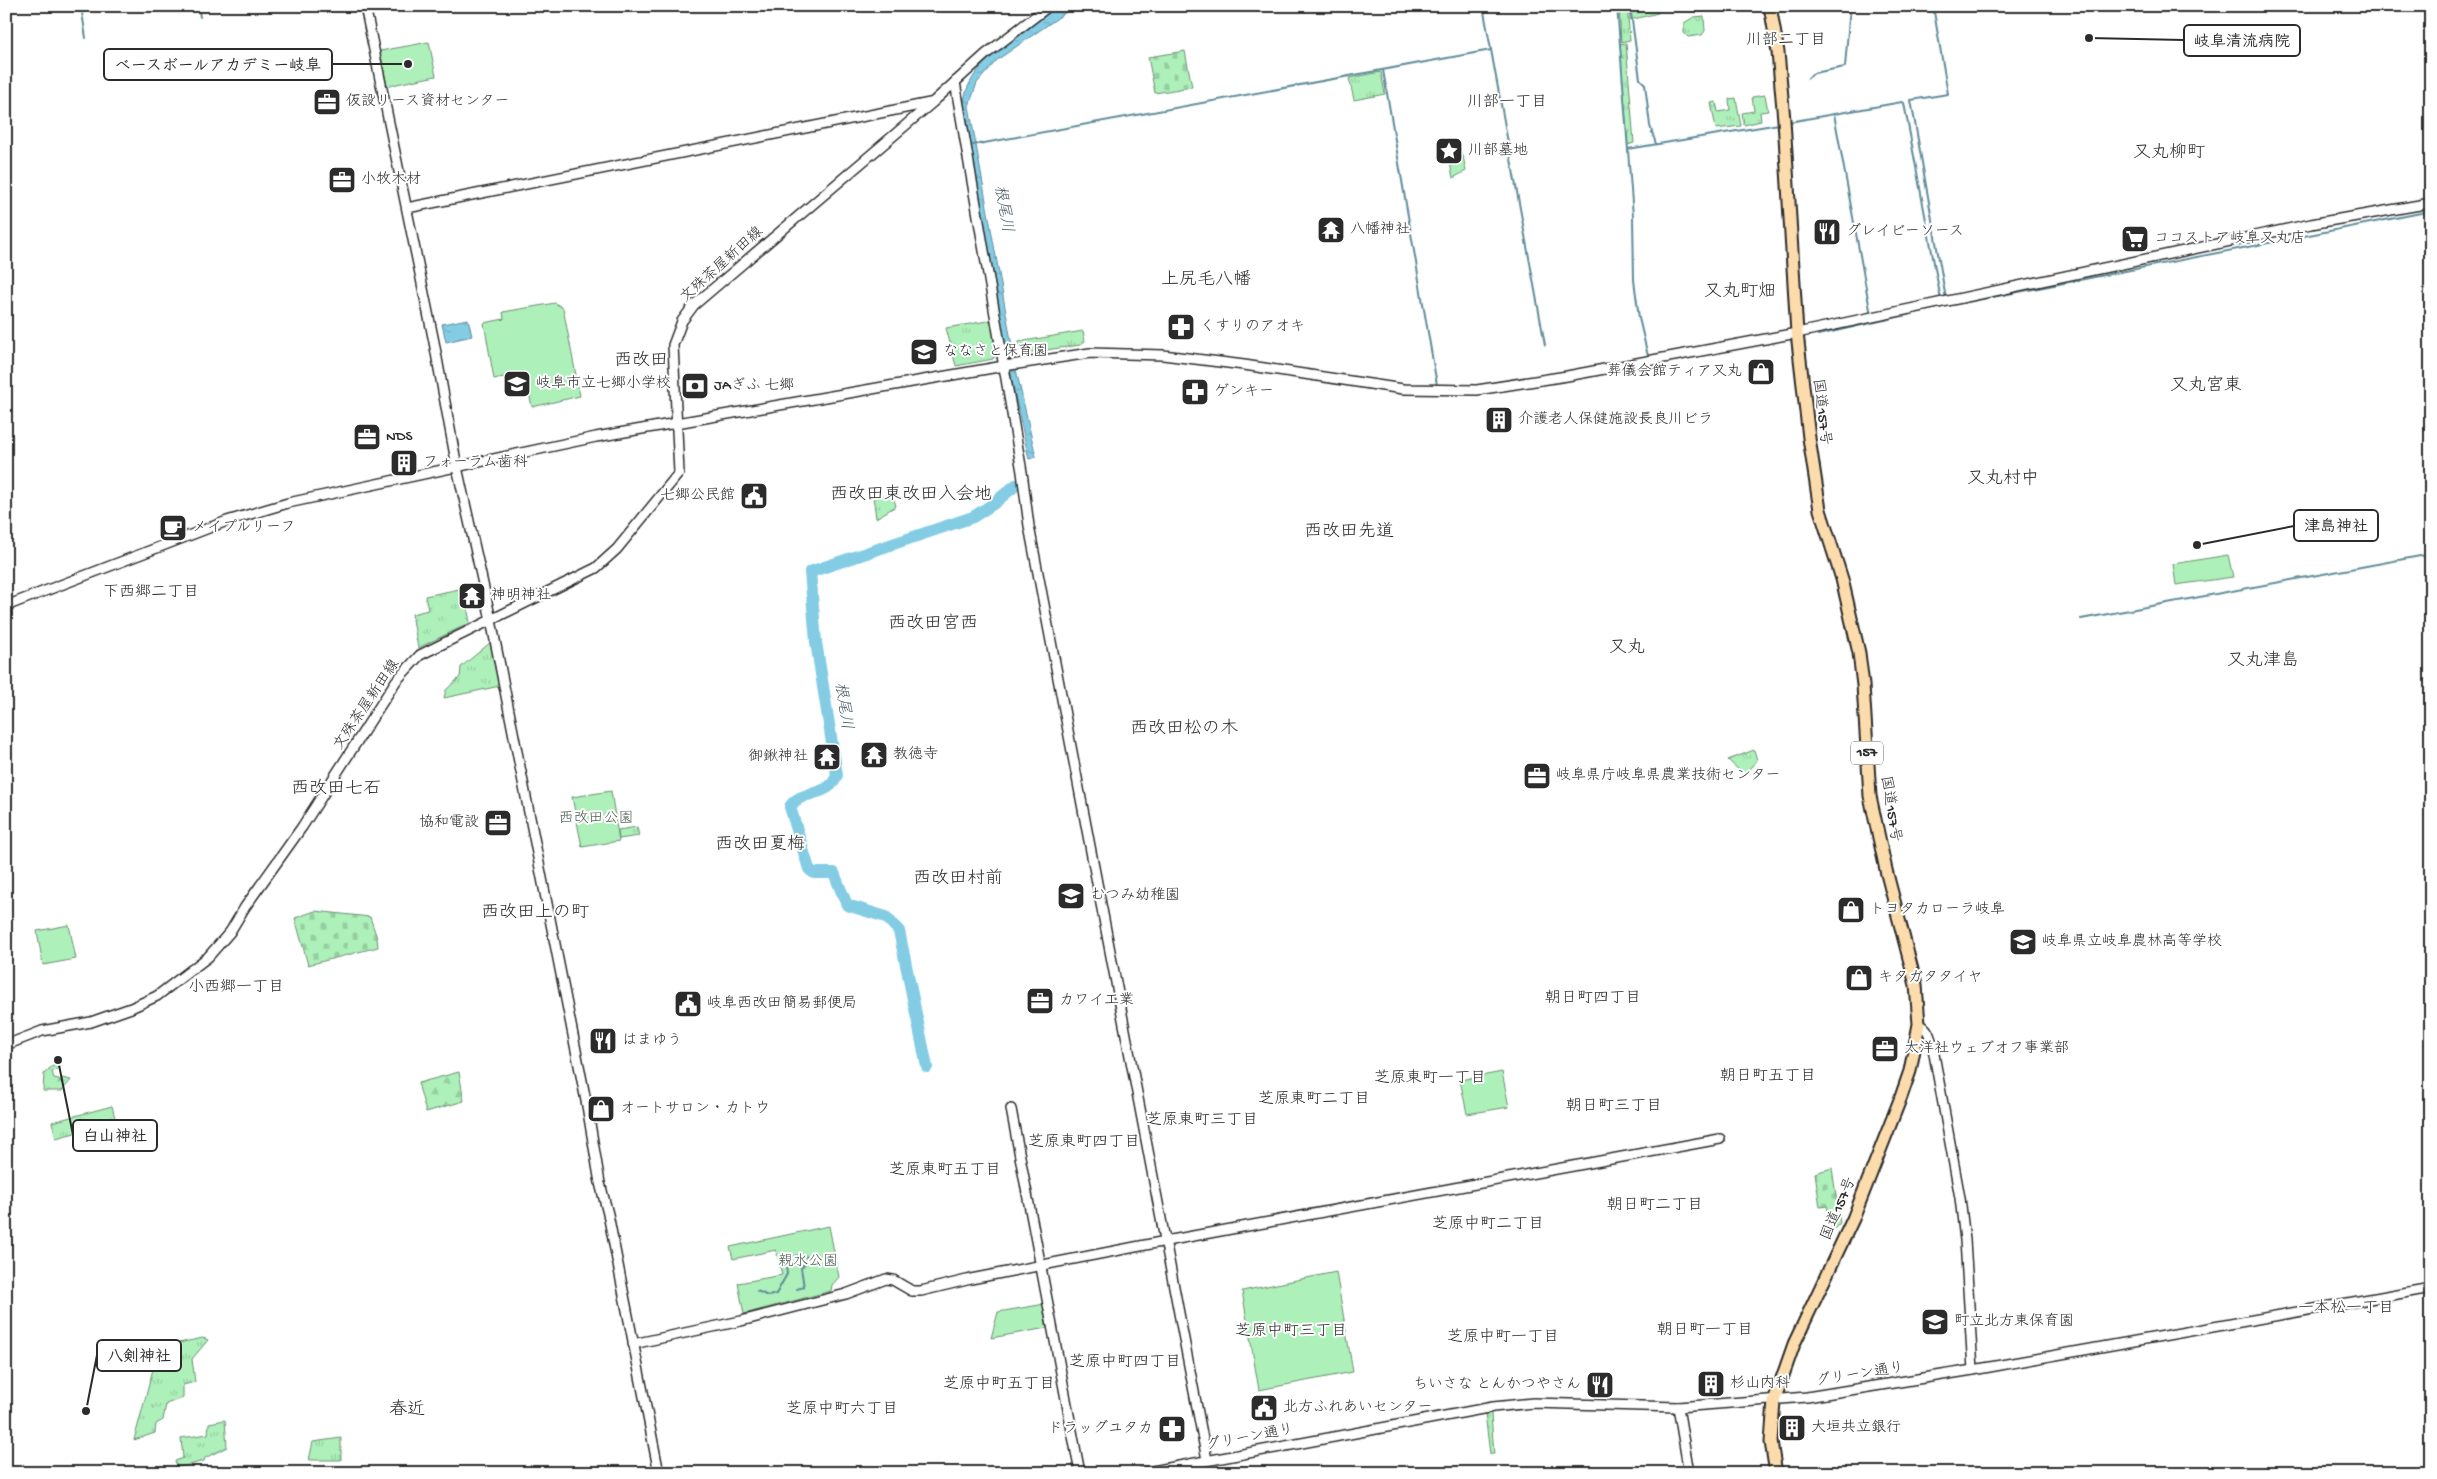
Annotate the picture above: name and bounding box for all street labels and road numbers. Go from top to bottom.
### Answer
street label: 文殊茶屋新田線 [676,222,767,307]
street label: 国道157号 [1808,378,1834,446]
street label: 文殊茶屋新田線 [329,656,404,754]
road number: 157 [1851,741,1883,764]
street label: 国道157号 [1876,775,1904,843]
street label: 国道157号 [1818,1175,1860,1243]
street label: グリーン通り [1814,1358,1905,1391]
street label: グリーン通り [1204,1420,1295,1455]

